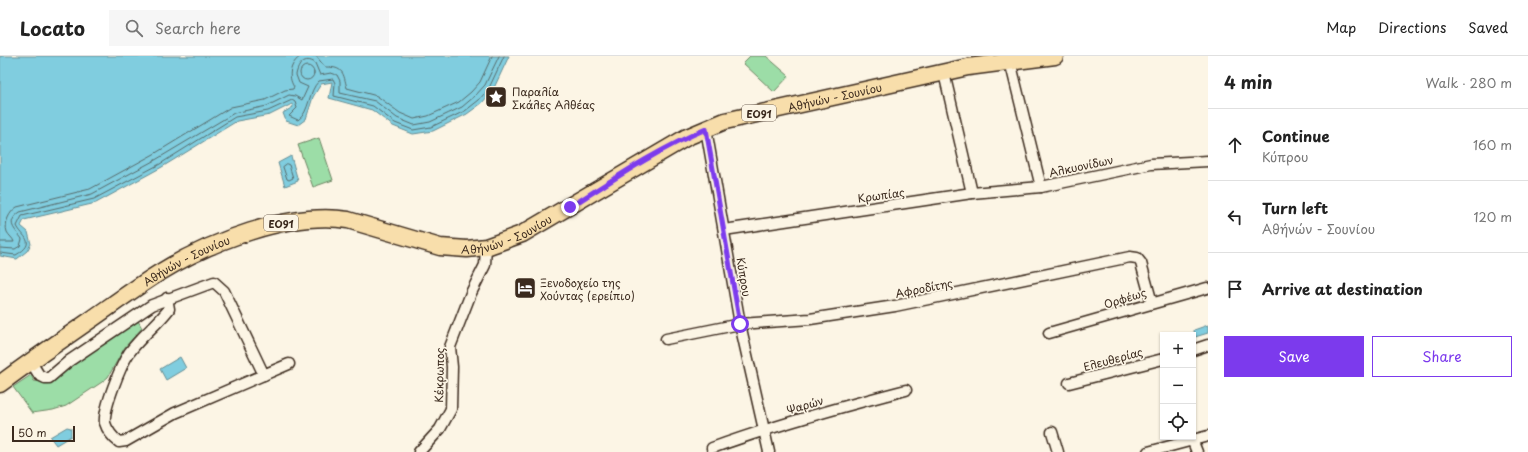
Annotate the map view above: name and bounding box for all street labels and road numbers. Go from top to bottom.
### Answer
street label: Αθήνών - Σουνίου [786,78,883,115]
road number: ΕΟ91 [742,105,776,121]
street label: Αλκυονίδων [1047,151,1115,181]
street label: Κρωπίας [856,183,906,207]
street label: Αθήνών - Σουνίου [461,210,555,258]
road number: ΕΟ91 [264,215,298,231]
street label: Αθήνών - Σουνίου [139,231,232,290]
street label: Κύπρου [733,256,755,298]
street label: Αφροδίτης [894,274,955,302]
street label: Ορφέως [1102,283,1149,312]
street label: Ελευθερίας [1081,343,1145,375]
street label: Κέκρωπος [430,347,448,403]
street label: Ψαρών [785,392,825,418]

